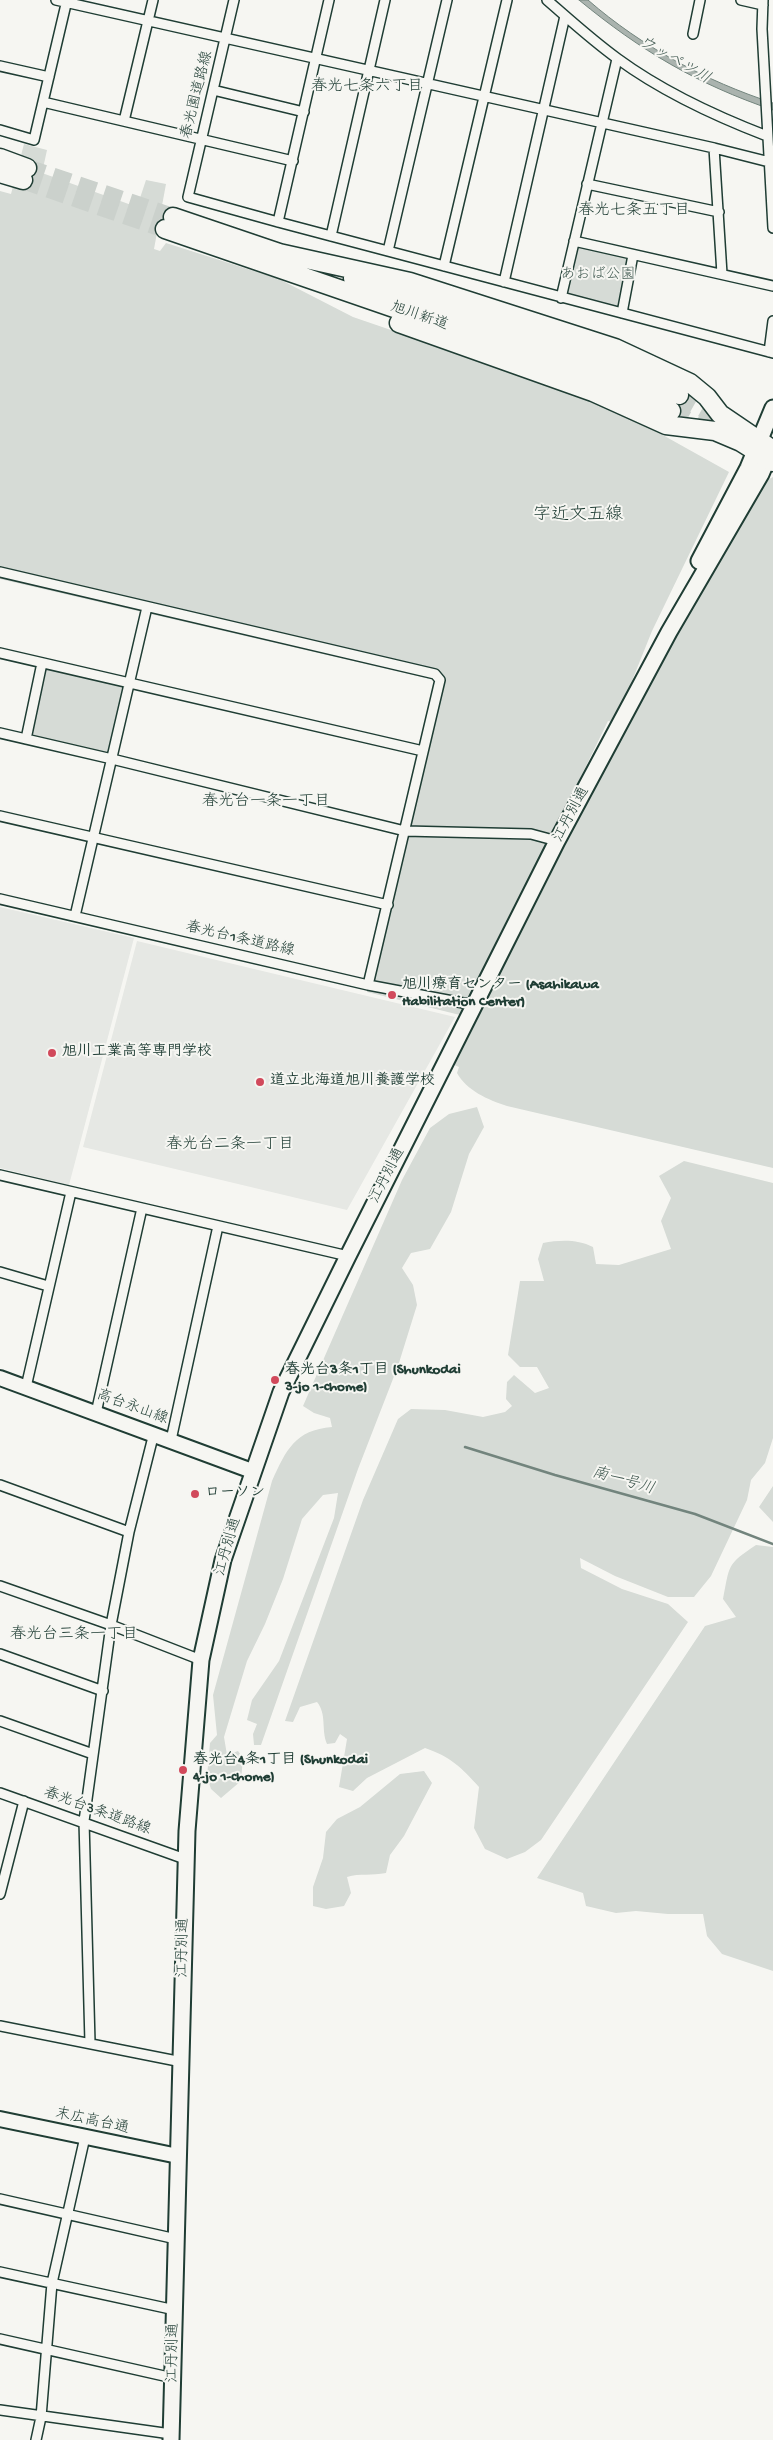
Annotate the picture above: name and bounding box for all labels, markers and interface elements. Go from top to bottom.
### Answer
water label: ウッペツ川 [635,33,713,89]
street label: 春光園道路線 [178,49,218,141]
district label: 春光七条六丁目 [311,78,423,98]
district label: 春光七条五丁目 [578,202,690,222]
park label: あおば公園 [561,267,635,285]
street label: 旭川新道 [388,299,450,335]
district label: 字近文五線 [533,505,623,527]
street label: 江丹別通 [550,784,594,846]
district label: 春光台一条一丁目 [202,793,330,813]
street label: 春光台1条道路線 [184,919,296,961]
place label: 旭川療育センター (Asahikawa Habilitation Center) [402,977,599,1012]
marker: 旭川療育センター (Asahikawa Habilitation Center) [386,989,398,1001]
place label: 旭川工業高等専門学校 [62,1044,212,1062]
marker: 旭川工業高等専門学校 [46,1047,58,1059]
place label: 道立北海道旭川養護学校 [270,1073,435,1091]
marker: 道立北海道旭川養護学校 [254,1076,266,1088]
district label: 春光台二条一丁目 [166,1136,294,1156]
street label: 江丹別通 [366,1145,410,1207]
place label: 春光台3条1丁目 (Shunkodai 3-jo 1-chome) [285,1362,461,1397]
marker: 春光台3条1丁目 (Shunkodai 3-jo 1-chome) [269,1374,281,1386]
street label: 高台永山線 [94,1387,170,1429]
water label: 南一号川 [590,1464,656,1500]
place label: ローソン [205,1485,265,1503]
marker: ローソン [189,1488,201,1500]
street label: 江丹別通 [212,1516,246,1578]
district label: 春光台三条一丁目 [10,1626,138,1646]
place label: 春光台4条1丁目 (Shunkodai 4-jo 1-chome) [193,1752,368,1787]
marker: 春光台4条1丁目 (Shunkodai 4-jo 1-chome) [177,1764,189,1776]
street label: 春光台3条道路線 [41,1784,153,1840]
street label: 江丹別通 [174,1918,194,1978]
street label: 末広高台通 [53,2105,131,2139]
street label: 江丹別通 [164,2323,184,2383]

